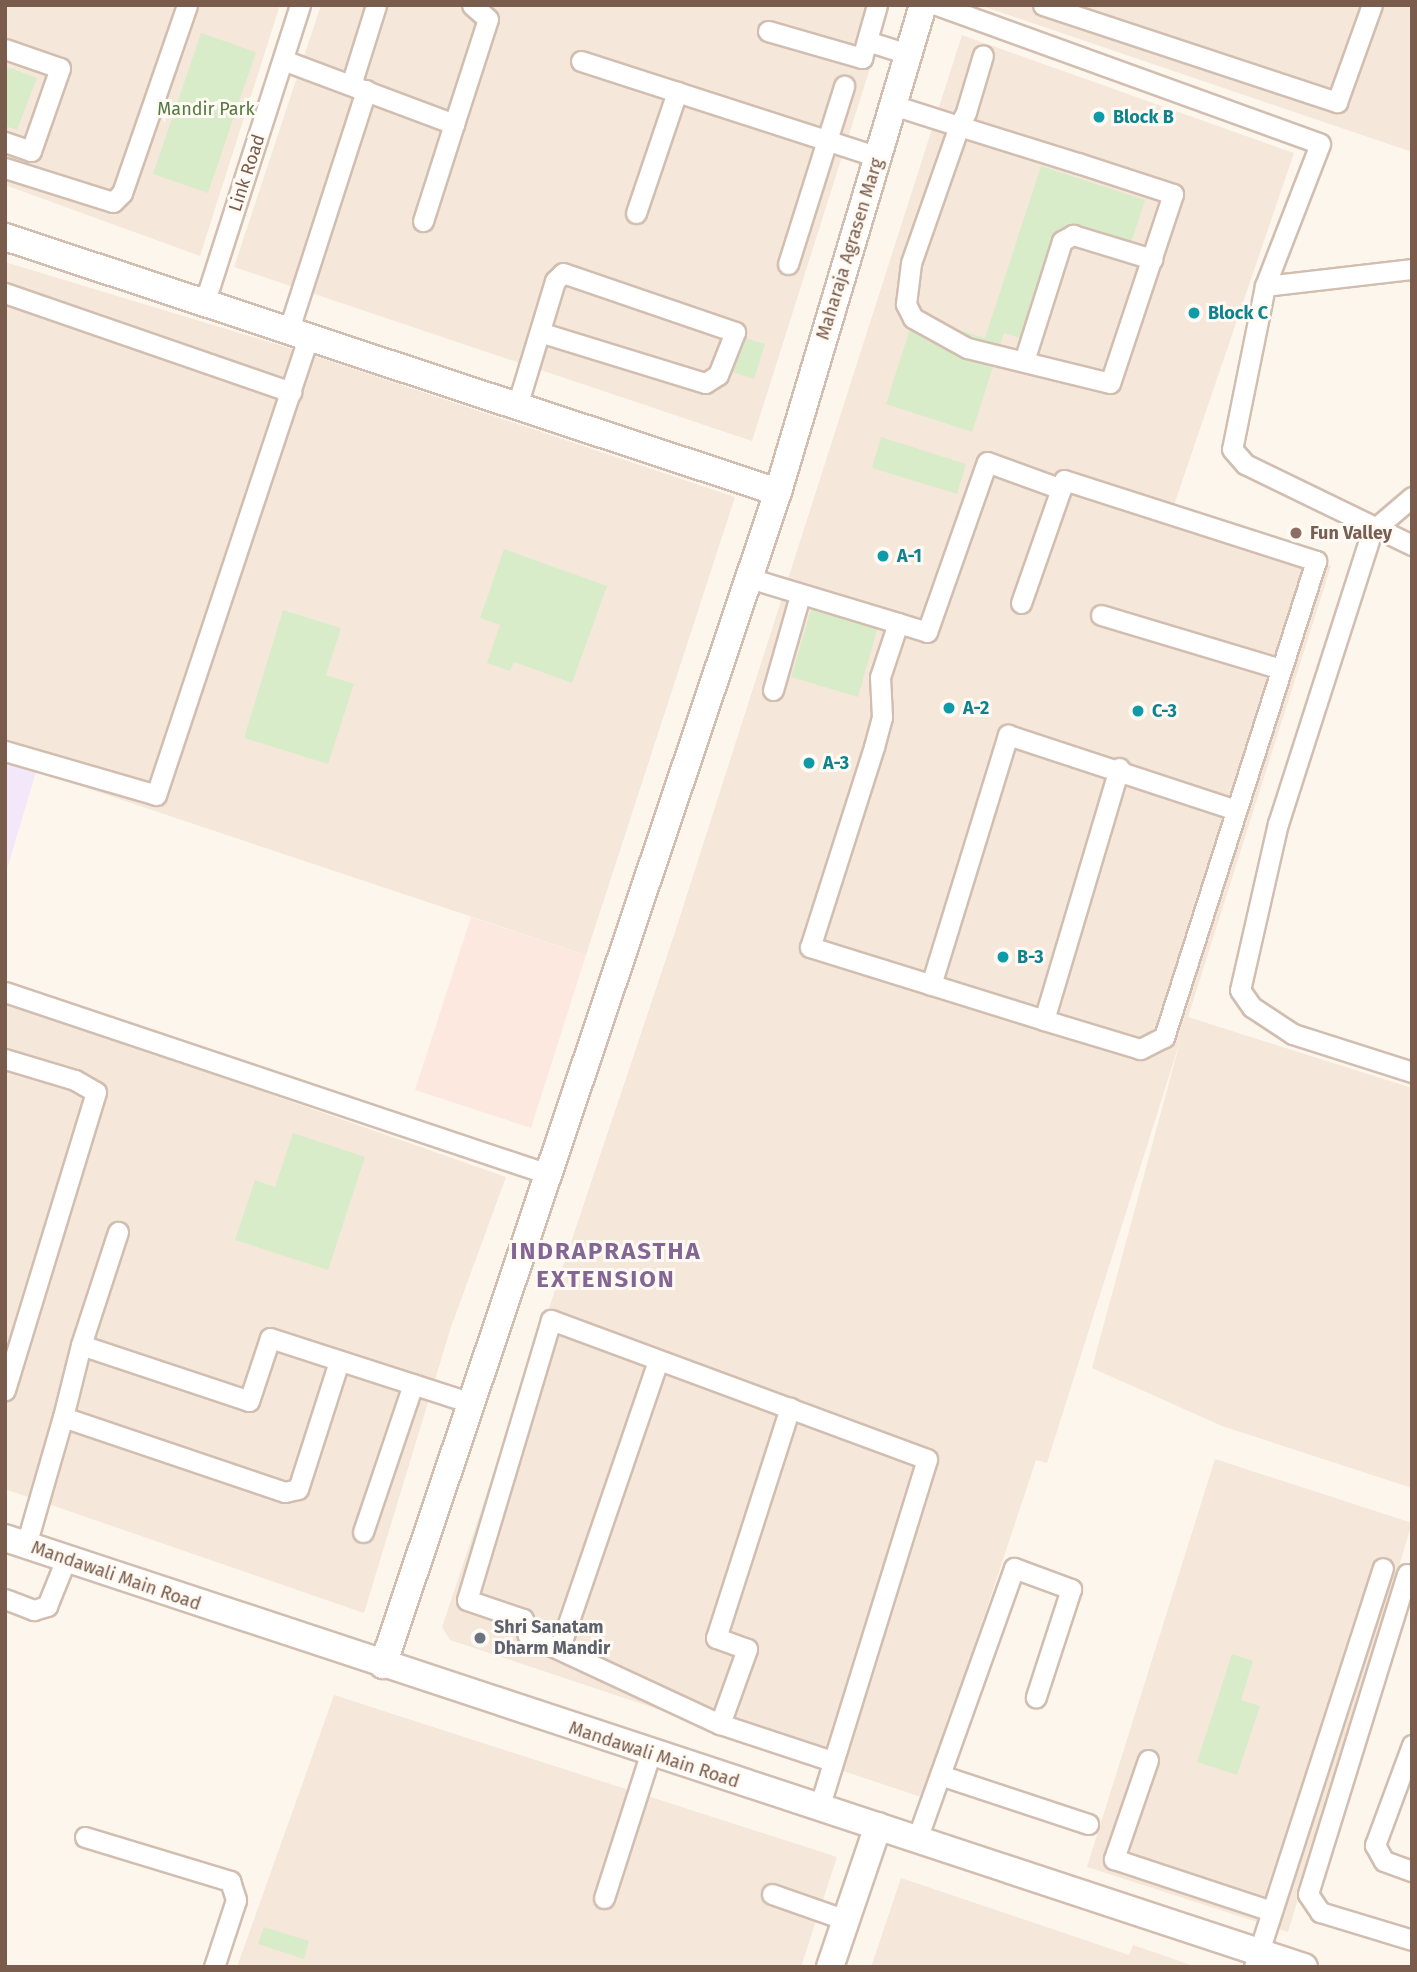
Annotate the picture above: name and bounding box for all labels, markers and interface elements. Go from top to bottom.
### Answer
park label: Mandir Park [157,98,255,120]
place label: Block B [1113,106,1174,128]
marker: Block B [1091,109,1107,125]
street label: Link Road [224,132,270,214]
street label: Maharaja Agrasen Marg [812,156,888,342]
place label: Block C [1208,302,1268,324]
marker: Block C [1186,305,1202,321]
place label: Fun Valley [1310,522,1392,544]
marker: Fun Valley [1288,525,1304,541]
place label: A-1 [897,545,922,567]
marker: A-1 [875,548,891,564]
place label: A-2 [963,697,989,719]
marker: A-2 [941,700,957,716]
place label: C-3 [1152,700,1177,722]
marker: C-3 [1130,703,1146,719]
place label: A-3 [823,752,849,774]
marker: A-3 [801,755,817,771]
place label: B-3 [1017,946,1044,968]
marker: B-3 [995,949,1011,965]
district label: INDRAPRASTHA EXTENSION [512,1238,700,1294]
street label: Mandawali Main Road [28,1537,204,1615]
place label: Shri Sanatam Dharm Mandir [494,1617,610,1660]
marker: Shri Sanatam Dharm Mandir [472,1630,488,1646]
street label: Mandawali Main Road [566,1717,742,1793]

